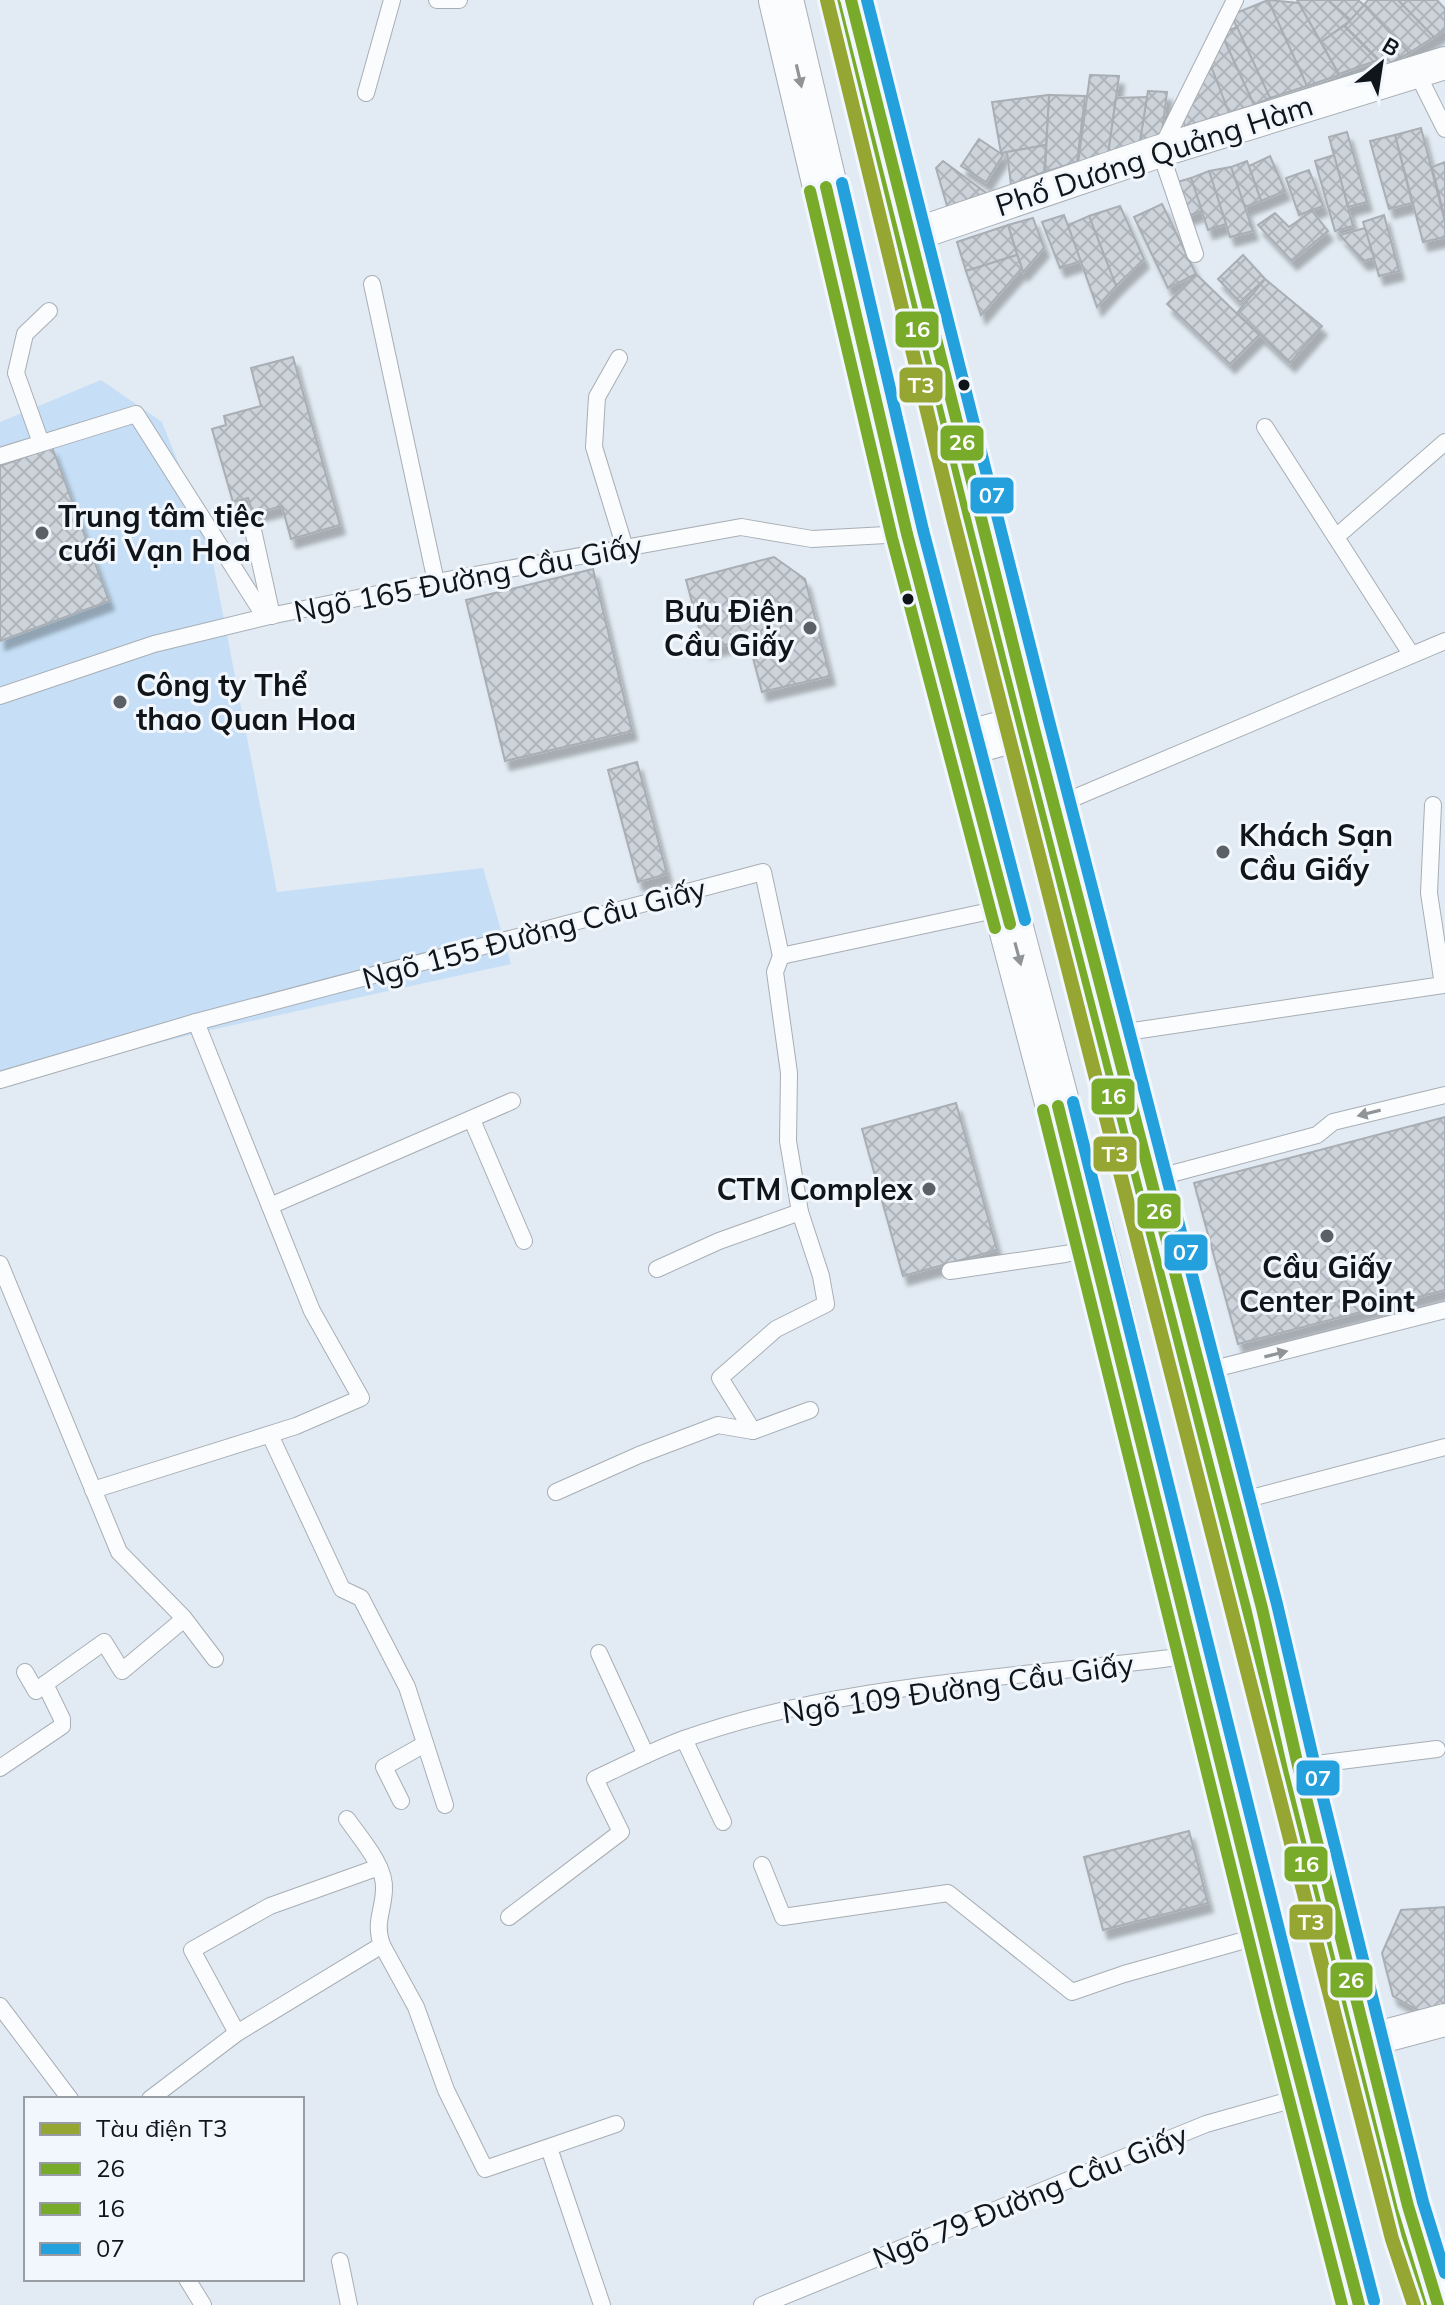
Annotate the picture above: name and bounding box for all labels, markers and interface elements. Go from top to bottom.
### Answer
north arrow [1341,24,1421,104]
text: B [1377,31,1405,63]
one-way arrow [793,63,806,88]
street label: Phố Dương Quảng Hàm [990,86,1318,224]
line badge: 16 [894,310,940,349]
text: 16 [904,315,930,343]
line badge: T3 [898,366,944,404]
text: T3 [908,371,934,399]
unlabelled marker [956,377,972,393]
line badge: 26 [939,424,985,462]
text: 26 [949,428,975,456]
line badge: 07 [969,476,1015,515]
text: 07 [979,481,1005,509]
place label: Trung tâm tiệc cưới Vạn Hoa [58,497,265,569]
marker: Trung tâm tiệc cưới Vạn Hoa [33,524,51,542]
street label: Ngõ 165 Đường Cầu Giấy [290,526,646,630]
unlabelled marker [900,591,916,607]
place label: Bưu Điện Cầu Giấy [664,592,795,664]
marker: Bưu Điện Cầu Giấy [801,619,819,637]
place label: Công ty Thể thao Quan Hoa [136,666,356,738]
marker: Công ty Thể thao Quan Hoa [111,693,129,711]
place label: Khách Sạn Cầu Giấy [1239,816,1393,888]
marker: Khách Sạn Cầu Giấy [1214,843,1232,861]
street label: Ngõ 155 Đường Cầu Giấy [358,869,710,997]
one-way arrow [1013,942,1025,967]
line badge: 16 [1090,1077,1136,1116]
text: 16 [1100,1082,1126,1110]
one-way arrow [1357,1107,1382,1120]
line badge: T3 [1092,1135,1138,1173]
text: T3 [1102,1140,1128,1168]
place label: CTM Complex [716,1170,914,1208]
marker: CTM Complex [920,1180,938,1198]
line badge: 26 [1136,1192,1182,1230]
text: 26 [1146,1197,1172,1225]
marker: Cầu Giấy Center Point [1318,1227,1336,1245]
line badge: 07 [1163,1233,1209,1272]
text: 07 [1173,1238,1199,1266]
place label: Cầu Giấy Center Point [1239,1248,1415,1320]
one-way arrow [1263,1347,1288,1359]
street label: Ngõ 109 Đường Cầu Giấy [780,1645,1136,1731]
line badge: 07 [1295,1759,1341,1797]
text: 07 [1305,1764,1331,1792]
line badge: 16 [1283,1845,1329,1883]
text: 16 [1293,1850,1319,1878]
line badge: T3 [1288,1903,1334,1941]
text: T3 [1298,1908,1324,1936]
line badge: 26 [1329,1961,1374,1999]
text: 26 [1338,1966,1364,1994]
legend [24,2097,304,2281]
text: Tàu điện T3 [96,2113,227,2143]
street label: Ngõ 79 Đường Cầu Giấy [867,2115,1193,2277]
text: 26 [96,2153,125,2183]
text: 16 [96,2193,125,2223]
text: 07 [96,2233,125,2263]

